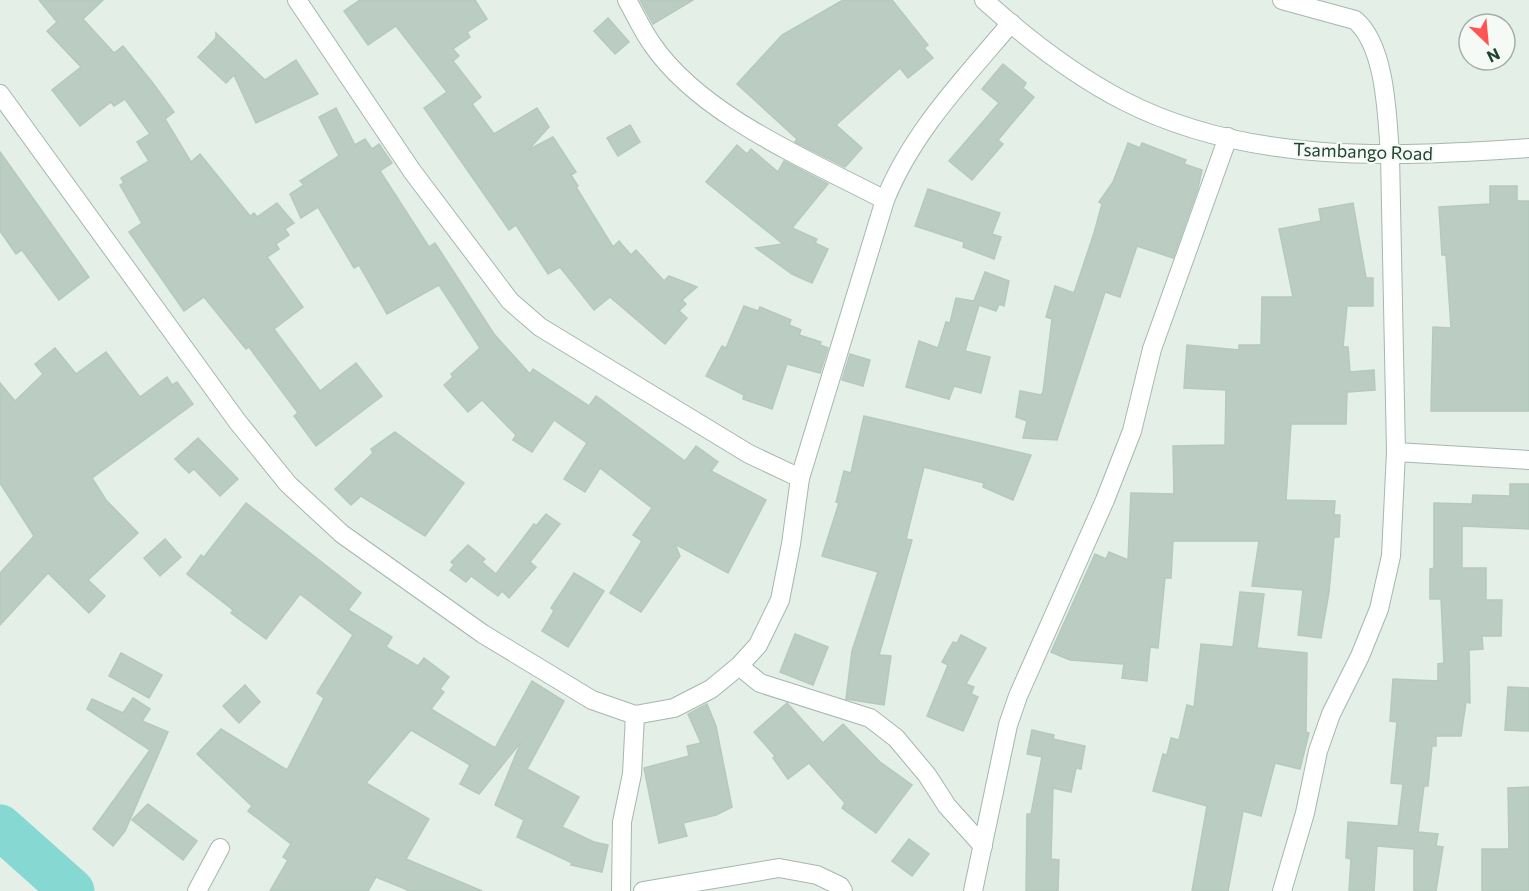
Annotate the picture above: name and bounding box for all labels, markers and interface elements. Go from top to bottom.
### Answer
north arrow [1457,12,1517,72]
text: N [1484,45,1503,67]
street label: Tsambango Road [1293,138,1433,164]

